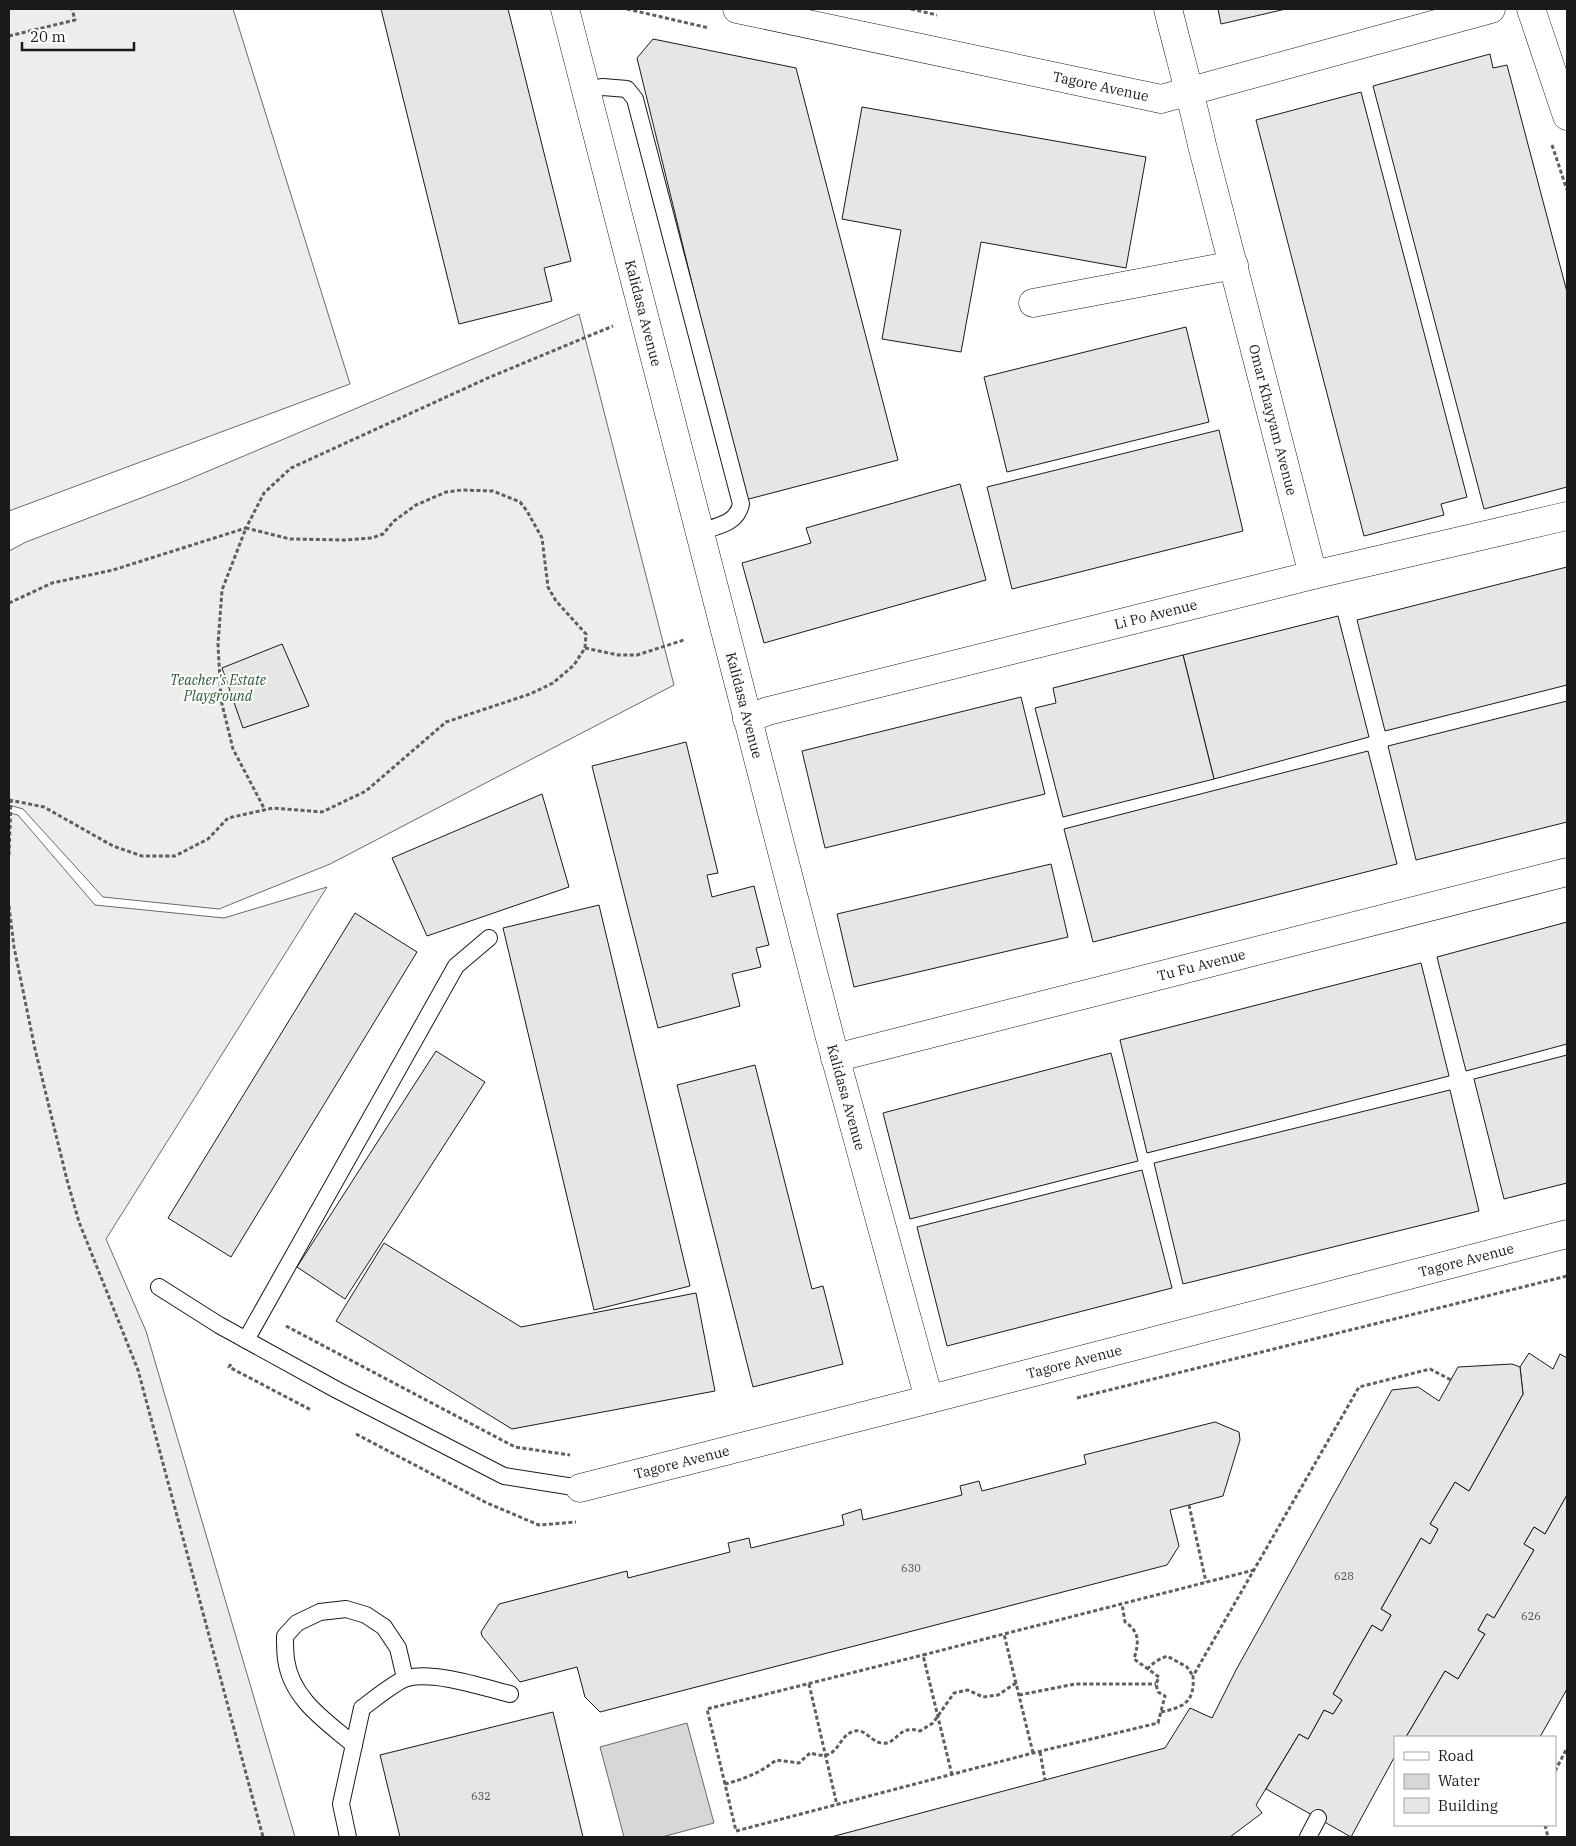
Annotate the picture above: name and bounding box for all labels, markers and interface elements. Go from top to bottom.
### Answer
scale bar [22,20,135,52]
text: 20 m [30,27,66,46]
street label: Tagore Avenue [1051,67,1151,105]
street label: Kalidasa Avenue [621,258,666,368]
street label: Omar Khayyam Avenue [1245,342,1301,497]
street label: Li Po Avenue [1112,595,1199,633]
street label: Kalidasa Avenue [722,650,767,760]
park label: Teacher's Estate Playground [170,671,267,705]
street label: Tu Fu Avenue [1155,945,1247,985]
street label: Kalidasa Avenue [823,1042,869,1152]
street label: Tagore Avenue [1417,1239,1516,1281]
street label: Tagore Avenue [1025,1341,1124,1383]
street label: Tagore Avenue [632,1441,731,1483]
house number: 630 [901,1561,921,1575]
house number: 628 [1334,1569,1354,1583]
house number: 626 [1521,1609,1541,1623]
legend [1394,1736,1556,1826]
text: Road [1438,1746,1474,1765]
text: Water [1438,1771,1480,1790]
house number: 632 [471,1789,491,1803]
text: Building [1438,1796,1498,1815]

